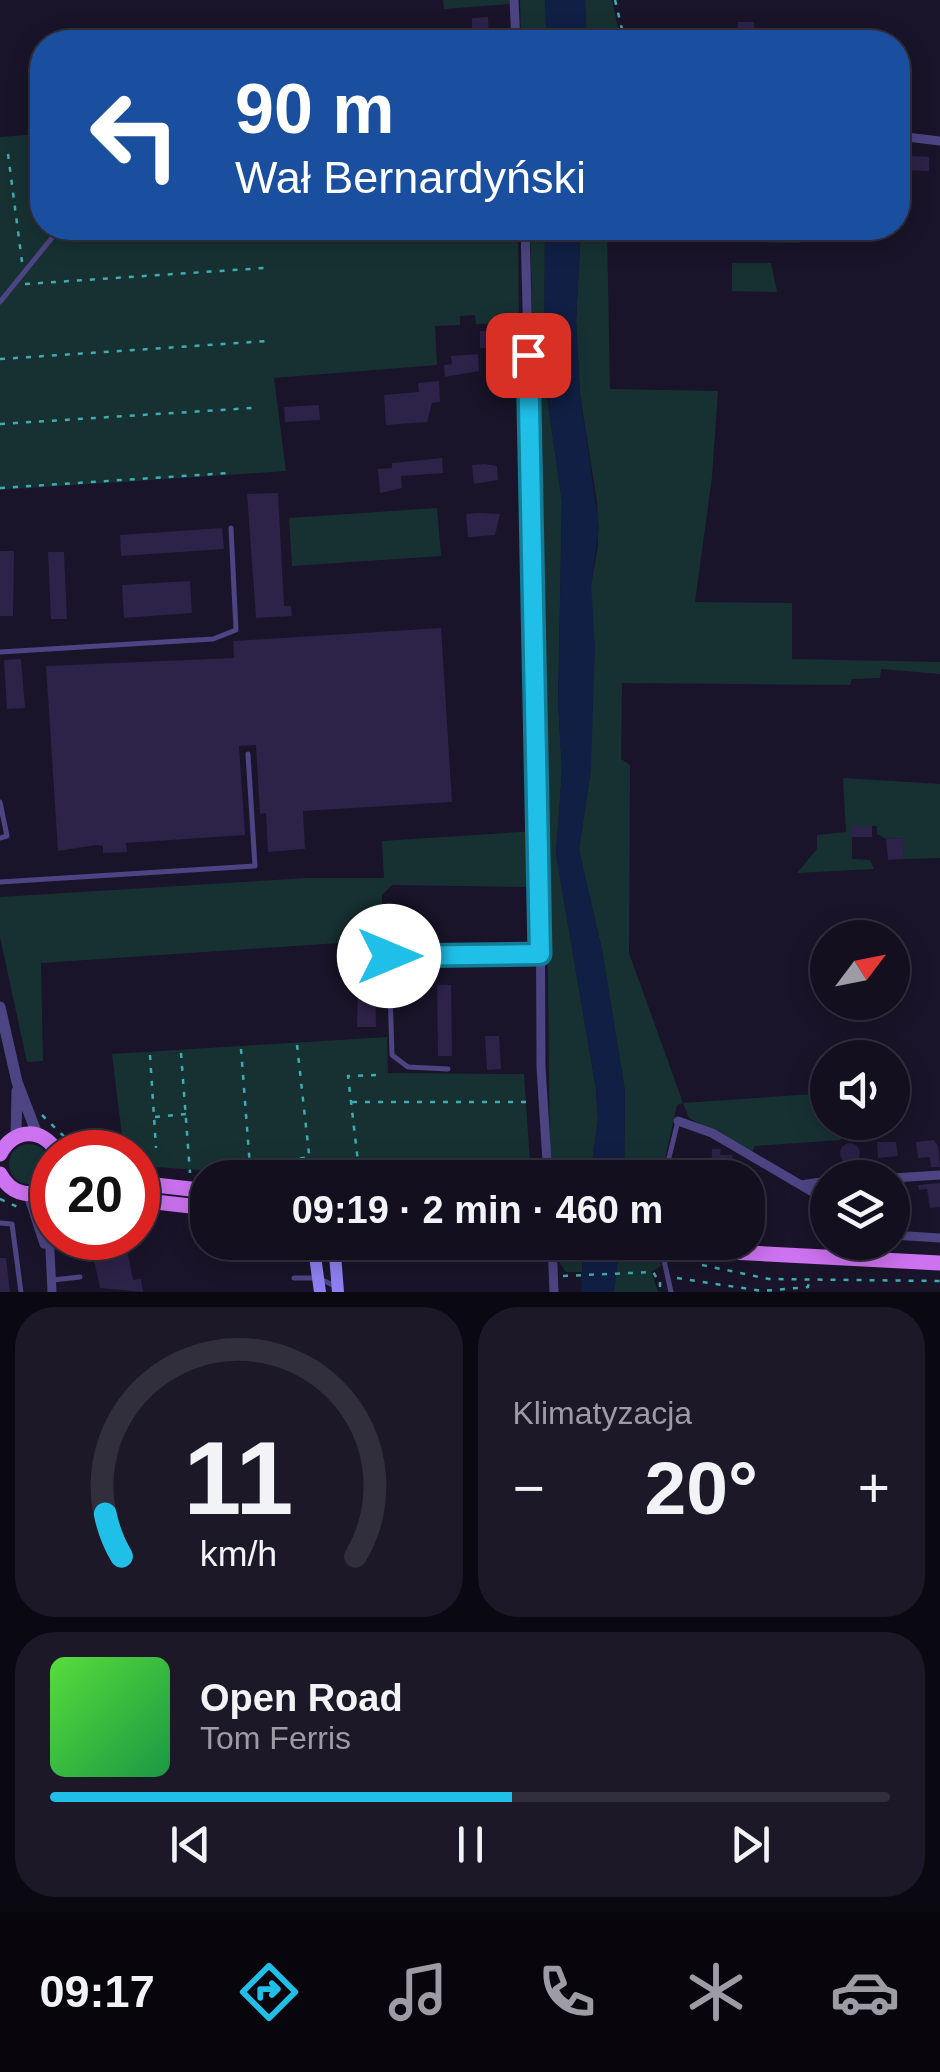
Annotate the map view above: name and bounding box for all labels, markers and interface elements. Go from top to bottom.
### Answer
icon: left [70,70,200,200]
text: 90 m [235,70,395,148]
text: Wał Bernardyński [235,152,586,203]
pin [486,313,571,398]
icon: arrive [501,328,556,383]
position arrow [337,904,441,1008]
north arrow [810,920,910,1020]
map controls [810,920,910,1260]
button: sound [810,1040,910,1140]
speed limit sign: 20 [30,1130,160,1260]
button: layers [810,1160,910,1260]
text: 09:19 · 2 min · 460 m [292,1189,663,1231]
text: Klimatyzacja [513,1395,692,1431]
text: 11 [184,1420,294,1536]
text: 20° [645,1446,758,1530]
text: − [513,1457,545,1519]
text: + [858,1457,890,1519]
text: km/h [200,1534,277,1574]
text: Open Road [200,1677,403,1719]
text: Tom Ferris [200,1720,351,1756]
icon: previous [163,1817,218,1872]
icon: pause [443,1817,498,1872]
icon: next [723,1817,778,1872]
icon: directions [234,1957,304,2027]
icon: music [383,1957,453,2027]
icon: phone [532,1957,602,2027]
icon: climate [681,1957,751,2027]
icon: car [830,1957,900,2027]
text: 09:17 [40,1966,155,2017]

